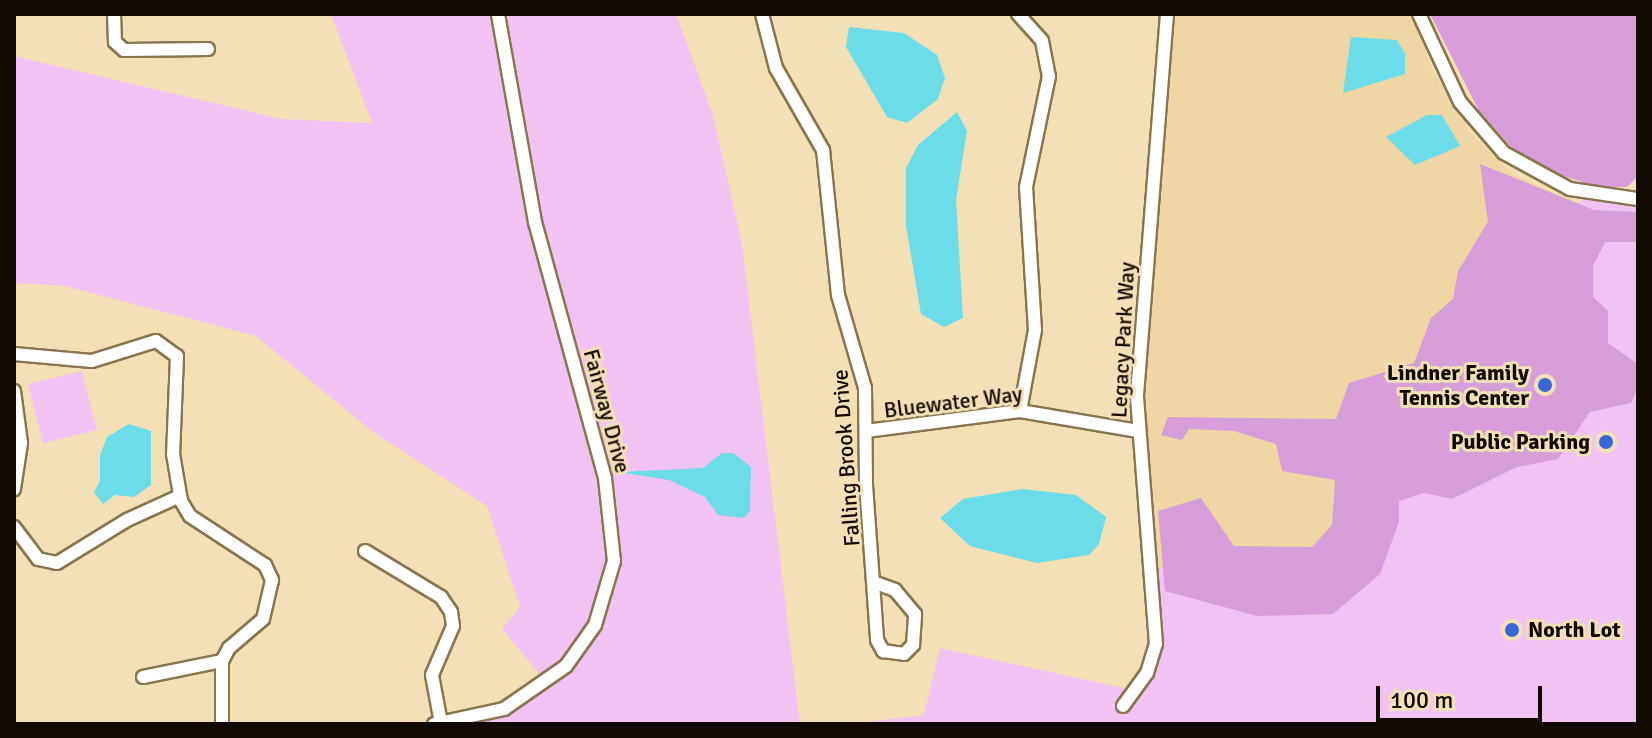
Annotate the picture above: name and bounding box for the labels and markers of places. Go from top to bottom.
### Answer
place label: Lindner Family Tennis Center [1387,359,1529,410]
marker: Lindner Family Tennis Center [1536,376,1554,394]
place label: Public Parking [1451,429,1590,455]
marker: Public Parking [1597,433,1615,451]
place label: North Lot [1528,617,1620,643]
marker: North Lot [1503,621,1521,639]

